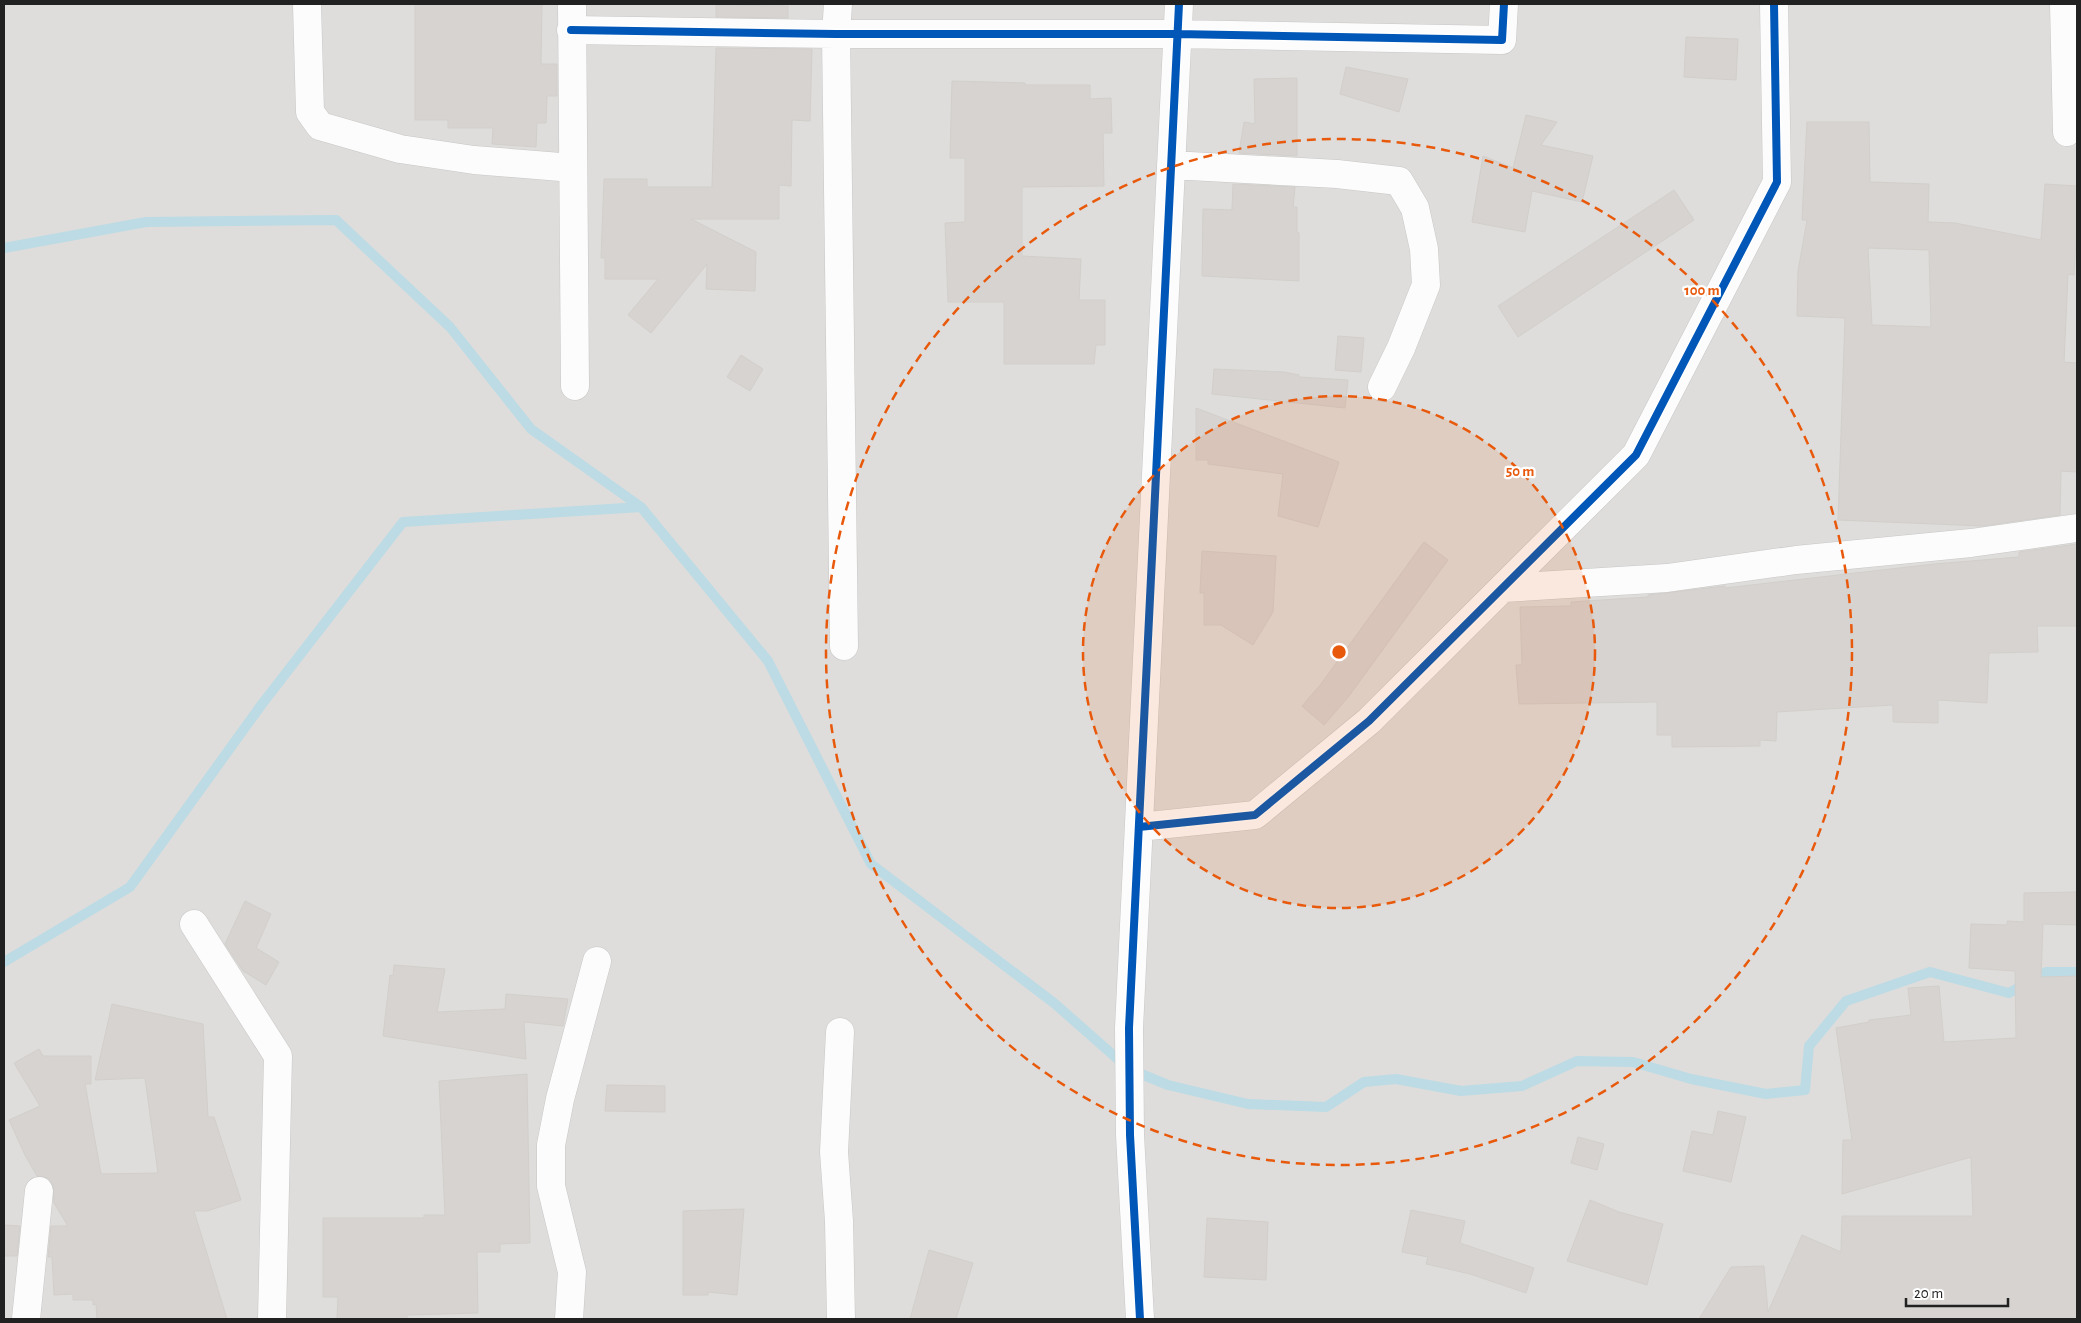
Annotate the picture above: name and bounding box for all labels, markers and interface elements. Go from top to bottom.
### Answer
text: 100 m [1684,283,1720,298]
text: 50 m [1506,464,1534,479]
centre of rings [1330,643,1348,661]
scale bar [1906,1276,2008,1308]
text: 20 m [1914,1286,1943,1301]

